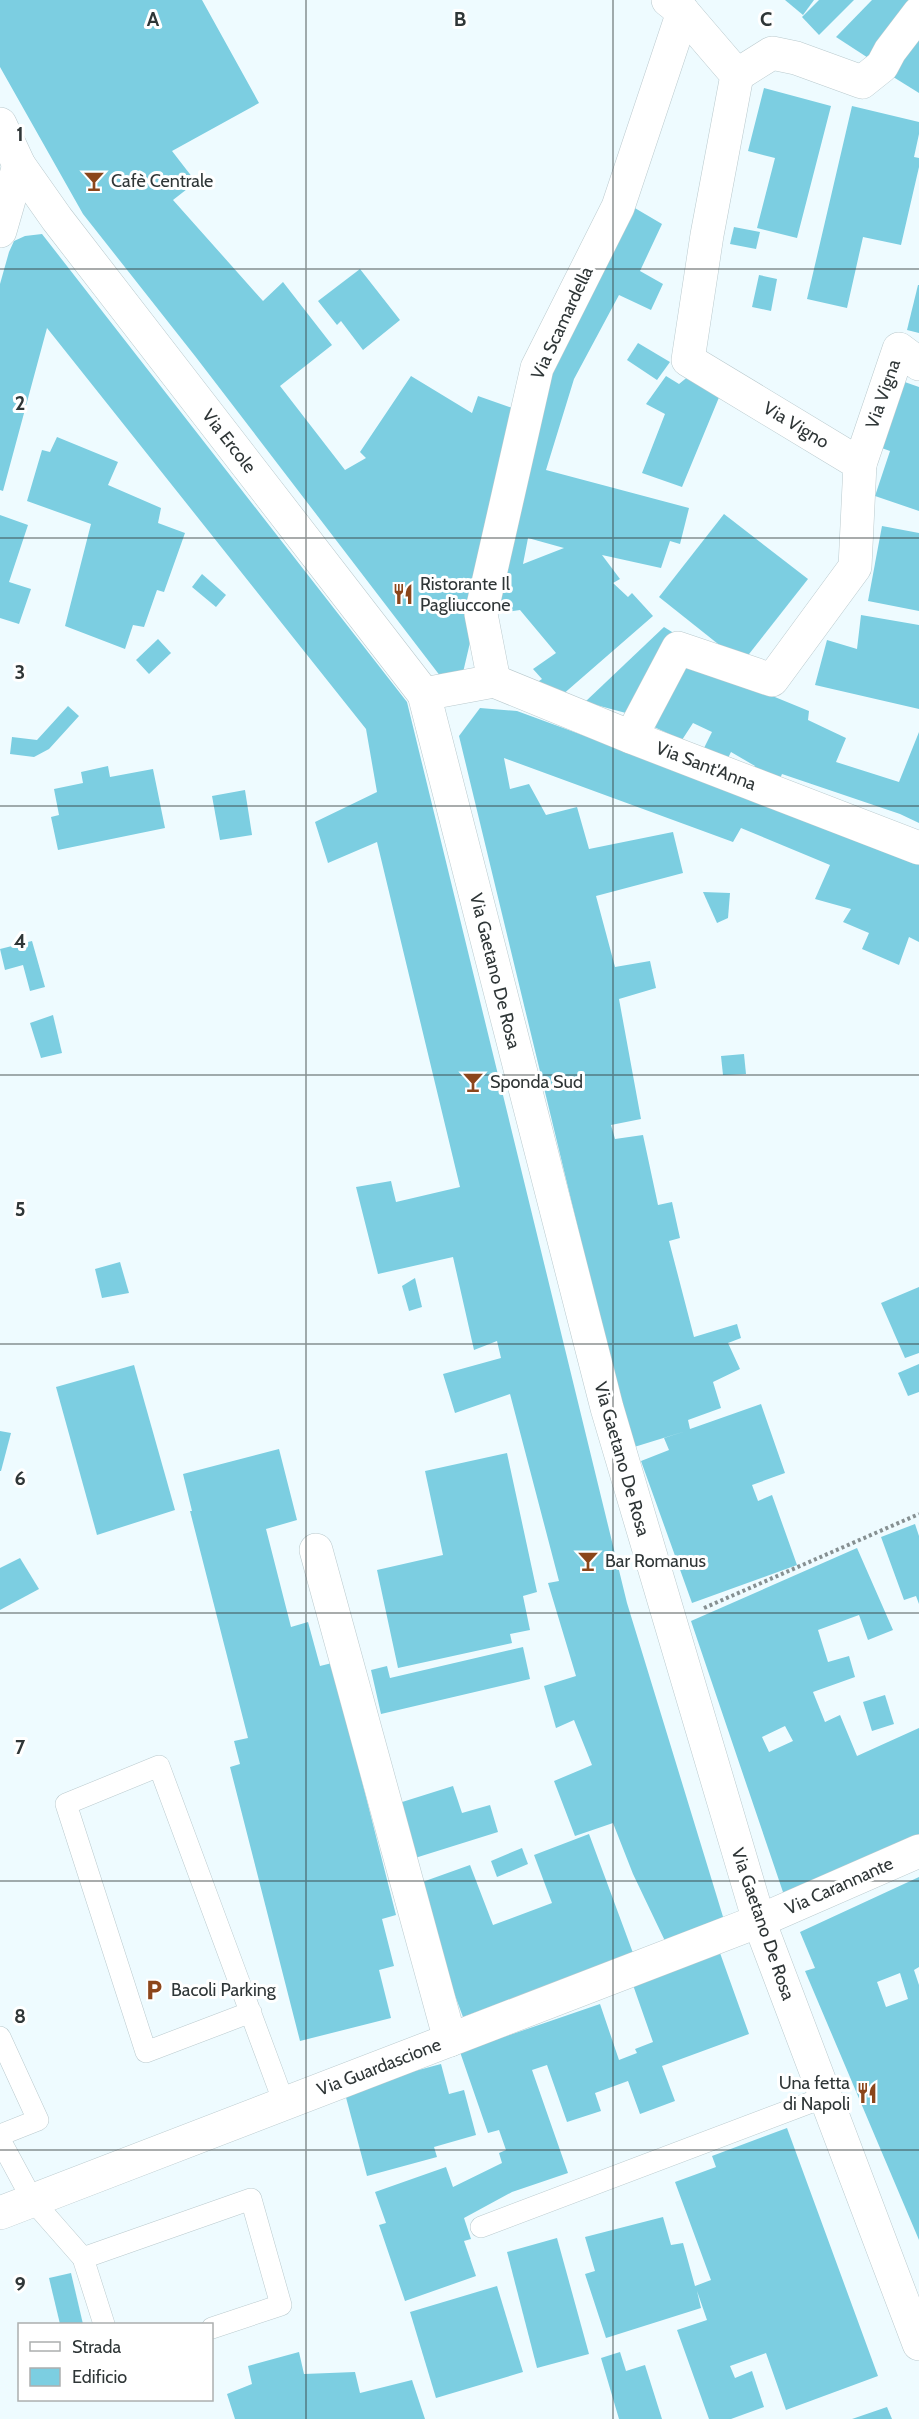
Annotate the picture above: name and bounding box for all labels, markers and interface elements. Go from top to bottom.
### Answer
text: A [147,7,160,31]
text: B [454,7,466,31]
text: C [760,7,772,31]
text: 1 [16,122,24,146]
bar icon: Cafè Centrale [82,169,106,193]
place label: Cafè Centrale [111,170,213,192]
street label: Via Scamardella [526,263,598,383]
street label: Via Vigna [861,356,905,431]
text: 2 [15,391,25,415]
street label: Via Vigno [759,397,833,453]
street label: Via Ercole [197,405,261,477]
place label: Ristorante Il Pagliuccone [420,573,511,616]
restaurant icon: Ristorante Il Pagliuccone [391,582,415,606]
text: 3 [15,660,25,684]
street label: Via Sant'Anna [653,737,760,795]
street label: Via Gaetano De Rosa [465,891,525,1051]
text: 4 [14,929,26,953]
bar icon: Sponda Sud [461,1070,485,1094]
place label: Sponda Sud [490,1071,583,1093]
text: 5 [15,1197,25,1221]
street label: Via Gaetano De Rosa [589,1379,655,1539]
text: 6 [14,1466,26,1490]
bar icon: Bar Romanus [576,1549,600,1573]
place label: Bar Romanus [605,1550,706,1572]
text: 7 [15,1735,26,1759]
street label: Via Gaetano De Rosa [727,1845,800,2003]
street label: Via Carannante [781,1852,897,1920]
parking icon: Bacoli Parking [142,1978,166,2002]
place label: Bacoli Parking [171,1979,277,2001]
text: 8 [14,2004,26,2028]
street label: Via Guardascione [314,2033,444,2101]
place label: Una fetta di Napoli [779,2072,850,2115]
restaurant icon: Una fetta di Napoli [855,2081,879,2105]
text: 9 [14,2272,26,2296]
legend [18,2323,213,2401]
text: Strada [72,2336,122,2358]
text: Edificio [72,2366,127,2388]

